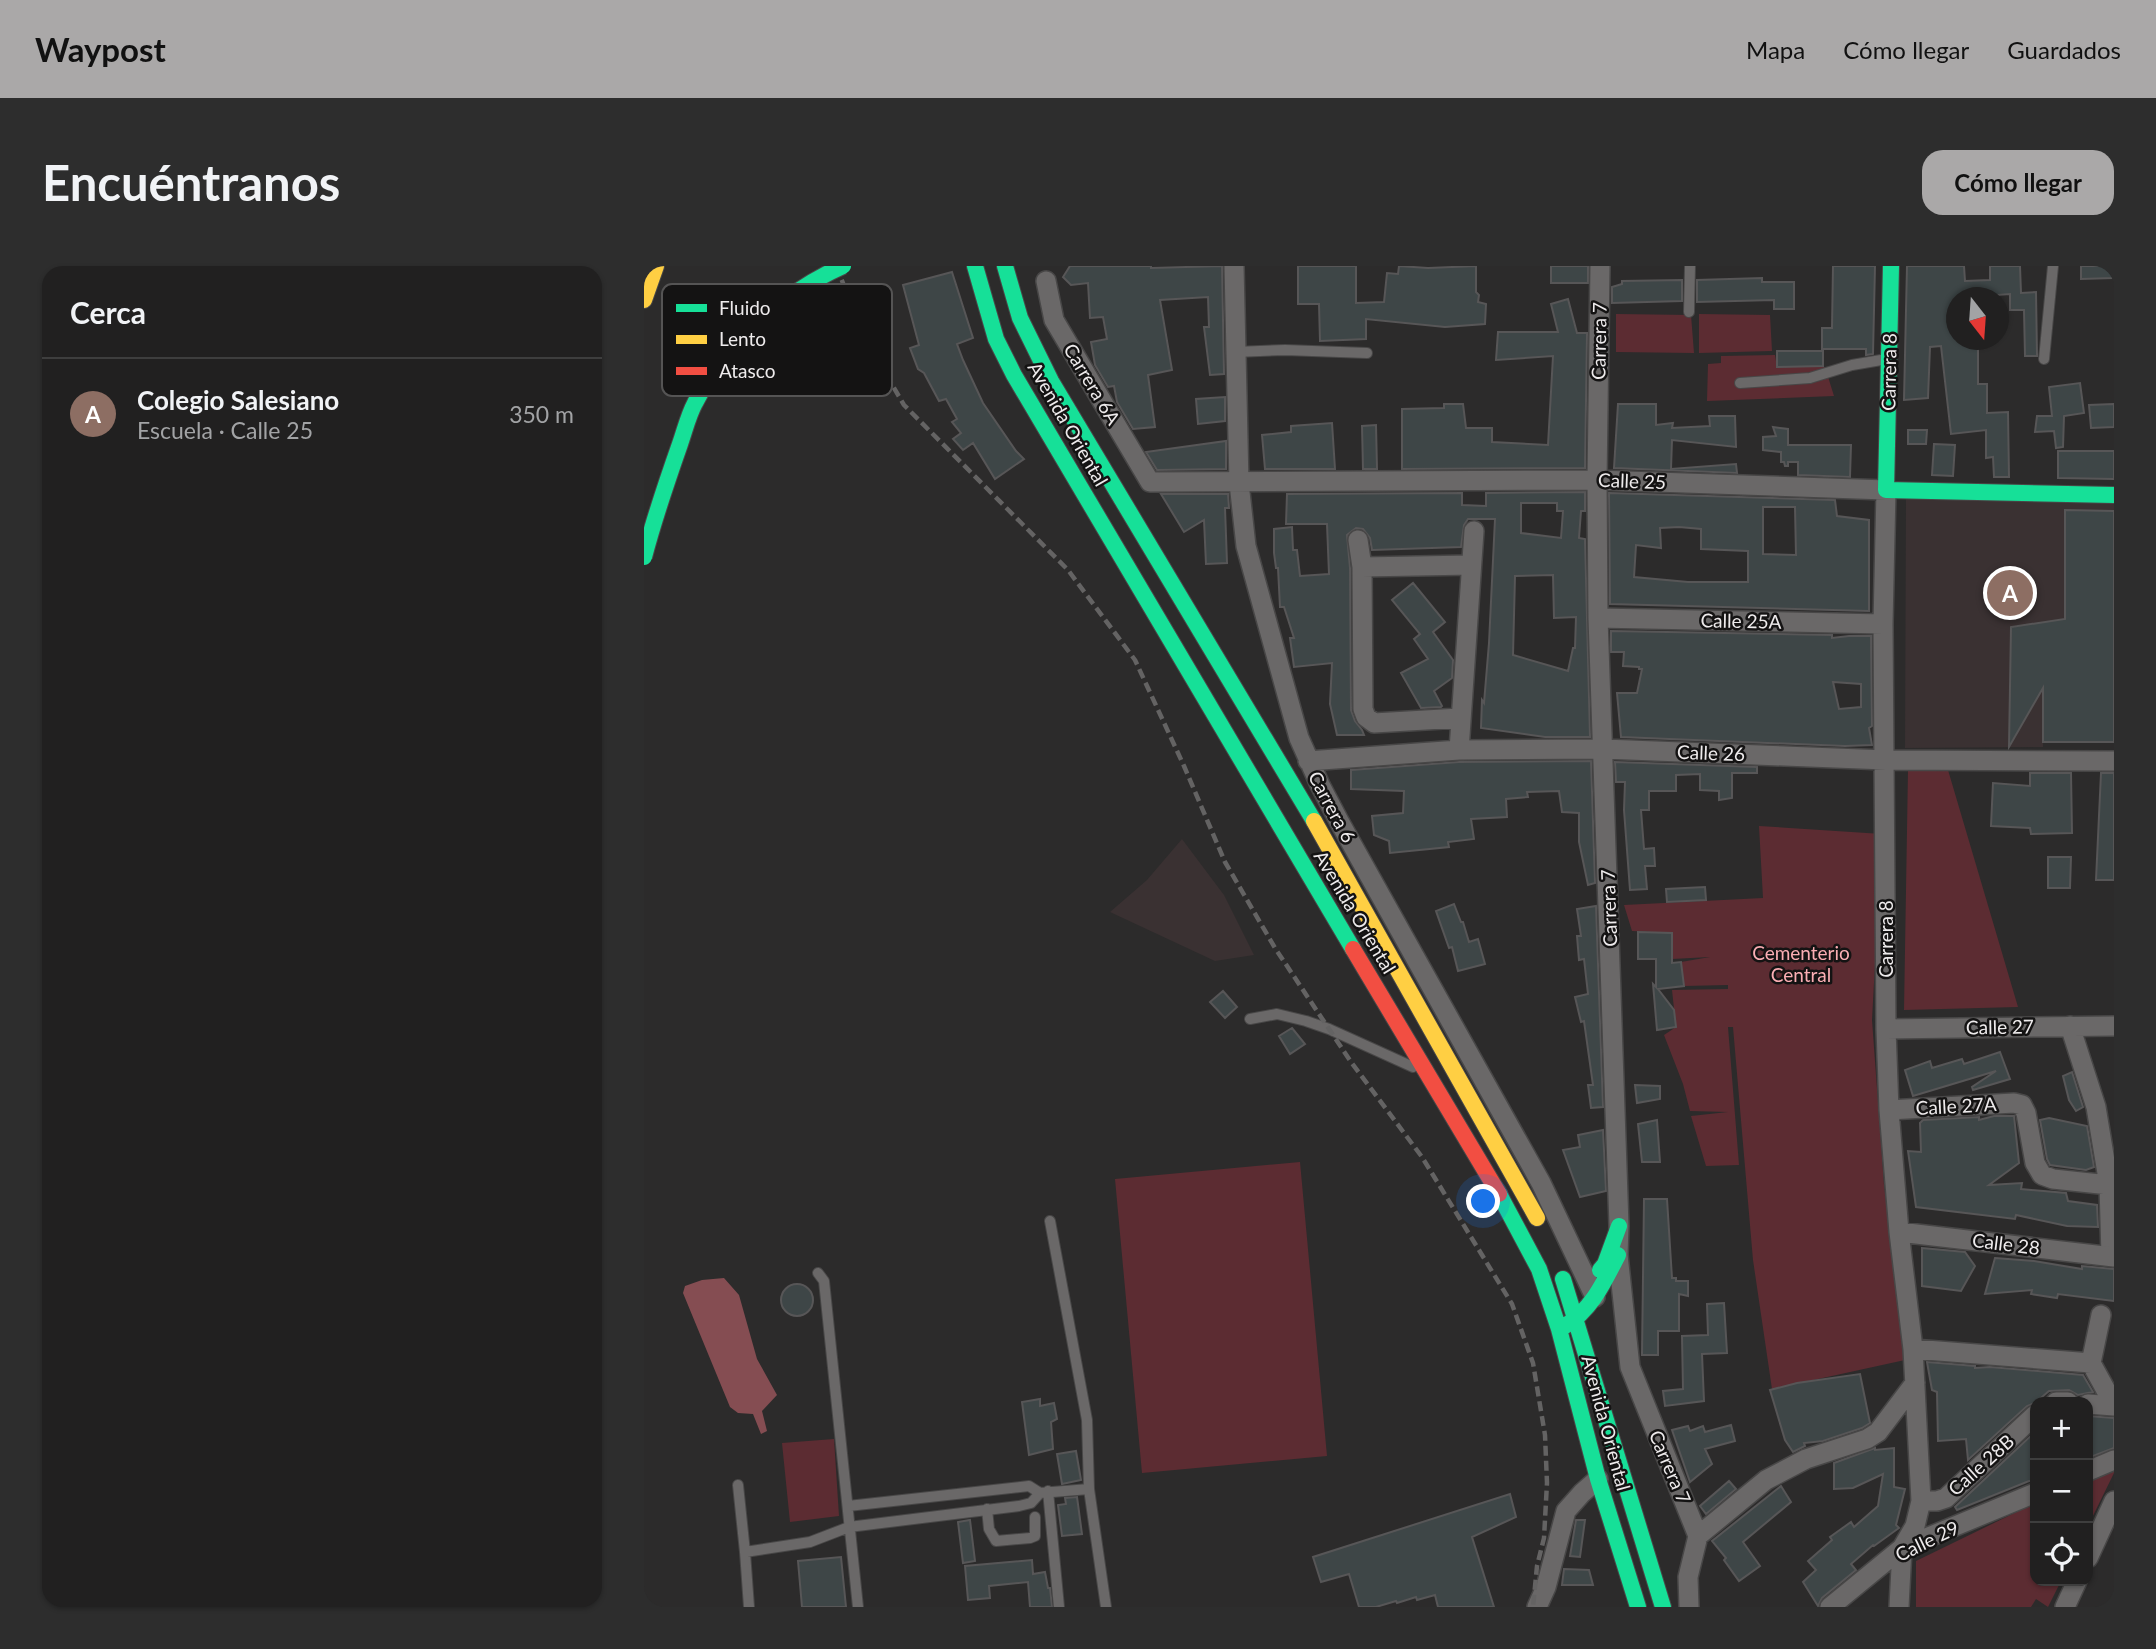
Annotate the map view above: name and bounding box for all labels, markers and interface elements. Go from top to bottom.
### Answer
text: Waypost [35,29,166,69]
text: Mapa [1746,35,1805,64]
text: Cómo llegar [1843,35,1969,64]
text: Guardados [2007,35,2121,64]
button: Cómo llegar [1922,150,2114,215]
text: Encuéntranos [42,153,340,211]
legend [662,284,892,396]
north arrow [1946,287,2009,350]
text: Cerca [70,294,146,330]
text: Fluido [719,296,771,319]
street label: Carrera 7 [1586,302,1611,380]
text: Lento [719,327,766,350]
street label: Carrera 8 [1876,333,1901,411]
street label: Carrera 6A [1059,339,1126,429]
street label: Avenida Oriental [1024,358,1113,490]
text: Atasco [719,359,775,382]
text: Colegio Salesiano [137,384,339,416]
text: A [85,400,101,428]
text: 350 m [509,400,574,428]
text: Escuela · Calle 25 [137,416,313,444]
street label: Calle 25 [1598,468,1666,493]
pin: A [1987,567,2033,619]
street label: Calle 25A [1700,608,1782,633]
street label: Calle 26 [1677,740,1745,765]
street label: Carrera 6 [1304,767,1361,846]
street label: Avenida Oriental [1310,846,1401,977]
street label: Carrera 7 [1596,869,1621,947]
street label: Carrera 8 [1874,900,1897,978]
park label: Cementerio Central [1752,941,1850,986]
street label: Calle 27 [1966,1014,2034,1039]
street label: Calle 27A [1915,1092,1997,1119]
your location [1466,1184,1500,1218]
street label: Calle 28 [1971,1228,2041,1259]
street label: Avenida Oriental [1577,1353,1636,1493]
map controls [2030,1397,2093,1586]
button: + [2030,1397,2093,1460]
street label: Carrera 7 [1645,1427,1696,1507]
street label: Calle 28B [1943,1429,2018,1500]
button: − [2030,1460,2093,1523]
street label: Calle 29 [1891,1515,1962,1566]
button: locate [2030,1523,2093,1586]

